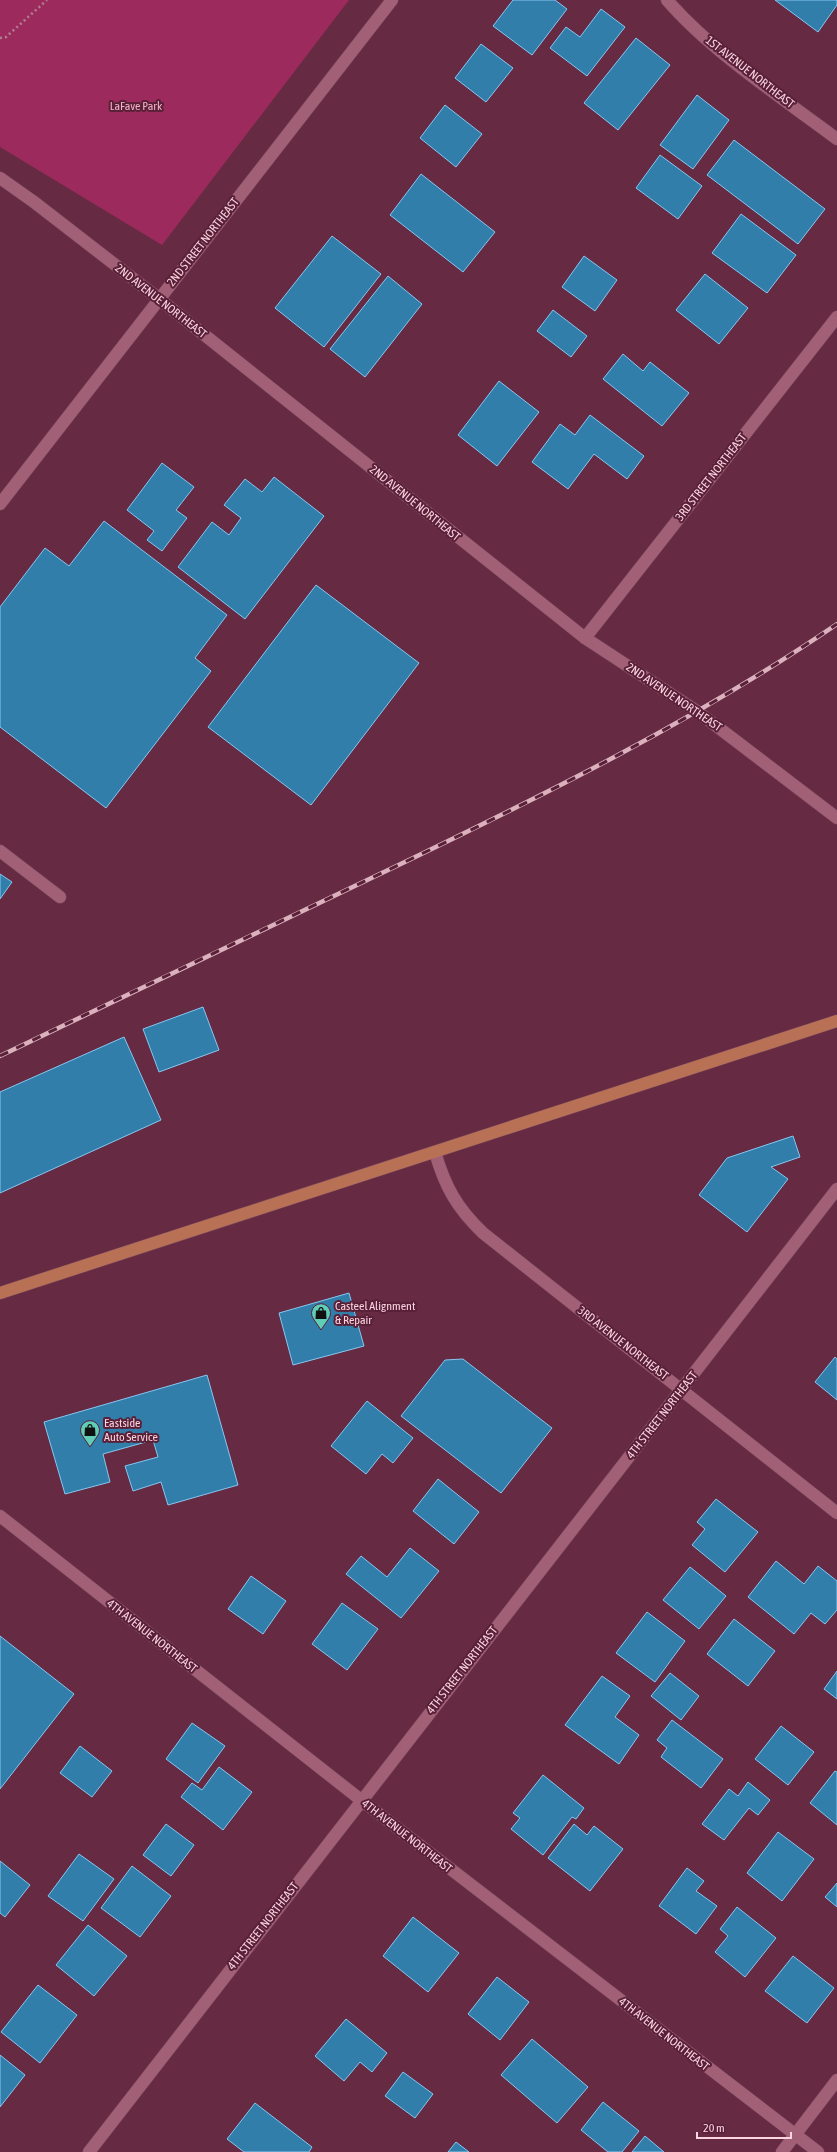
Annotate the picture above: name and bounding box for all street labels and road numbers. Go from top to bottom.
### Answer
street label: 1ST AVENUE NORTHEAST [703,33,798,111]
street label: 2ND STREET NORTHEAST [164,195,242,289]
street label: 2ND AVENUE NORTHEAST [112,261,210,342]
street label: 3RD STREET NORTHEAST [673,430,750,523]
street label: 2ND AVENUE NORTHEAST [367,462,464,544]
street label: 2ND AVENUE NORTHEAST [624,660,725,735]
street label: 3RD AVENUE NORTHEAST [575,1303,672,1383]
street label: 4TH STREET NORTHEAST [624,1368,701,1461]
street label: 4TH AVENUE NORTHEAST [104,1596,201,1676]
street label: 4TH STREET NORTHEAST [424,1623,501,1716]
street label: 4TH AVENUE NORTHEAST [359,1796,456,1876]
street label: 4TH STREET NORTHEAST [225,1879,302,1972]
street label: 4TH AVENUE NORTHEAST [616,1994,713,2074]

